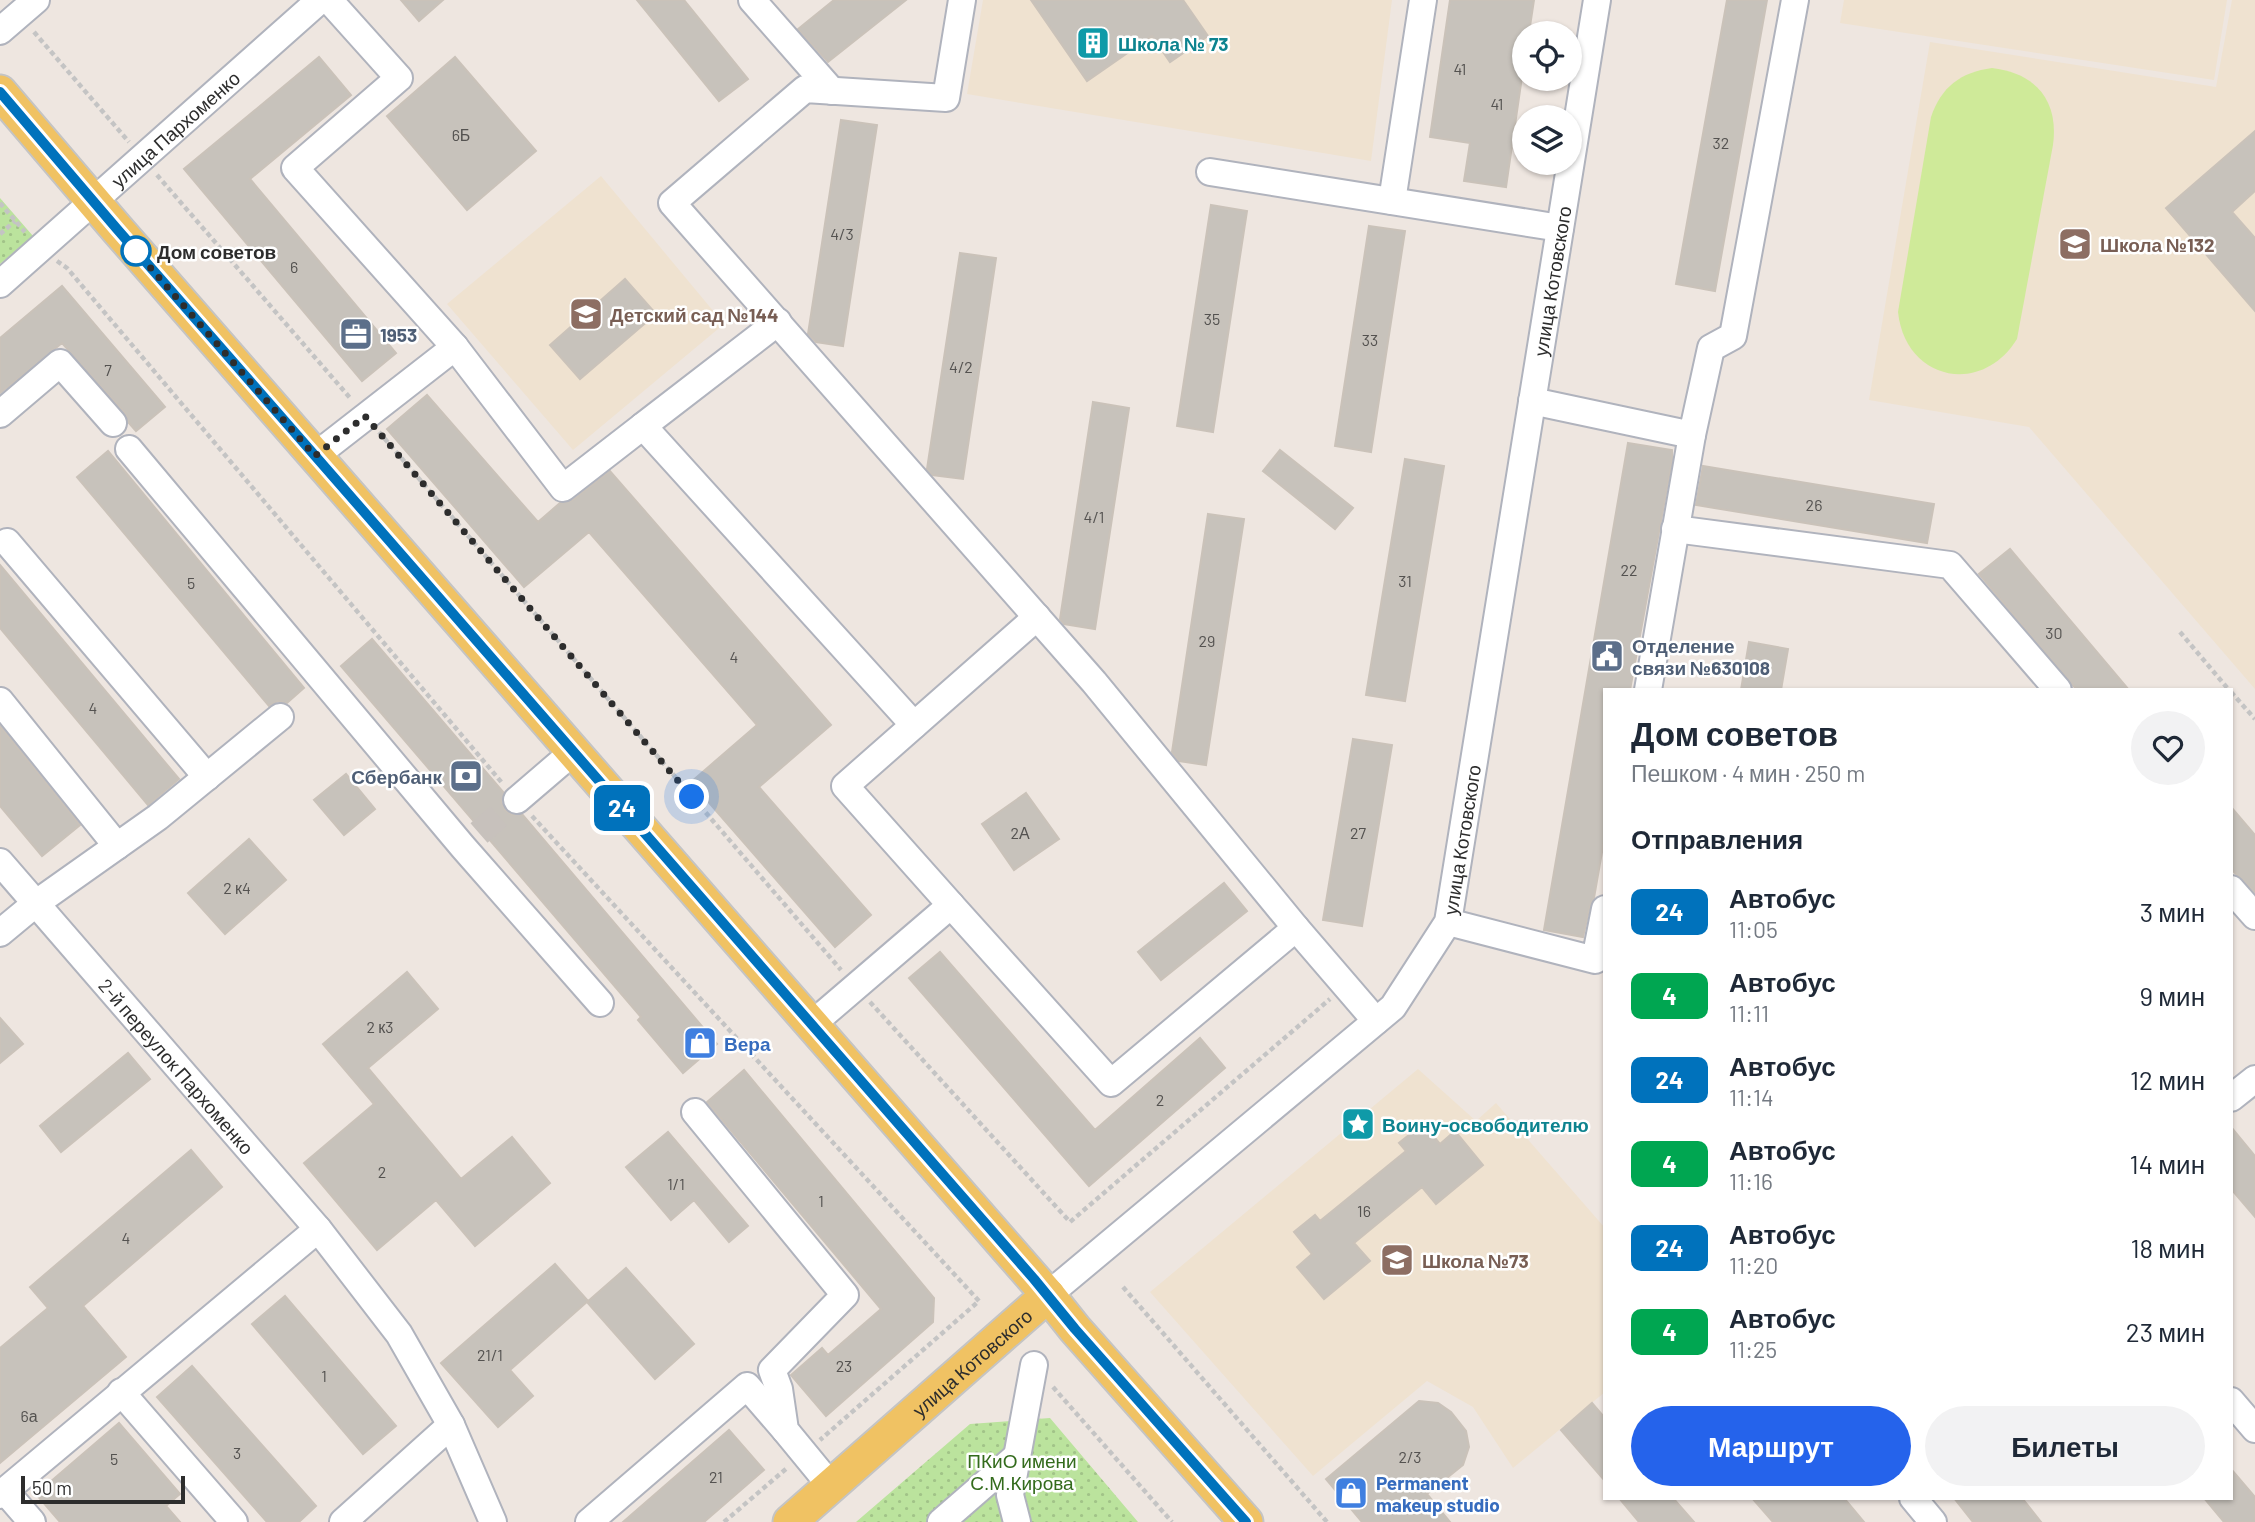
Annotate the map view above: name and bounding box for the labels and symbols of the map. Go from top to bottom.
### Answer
building icon: Школа № 73 [1074,24,1112,62]
place label: Школа № 73 [1118,32,1229,55]
house number: 41 [1454,59,1466,78]
street label: улица Пархоменко [106,66,244,192]
house number: 41 [1491,94,1503,113]
house number: 6Б [452,125,470,144]
house number: 32 [1713,133,1729,152]
street label: улица Котовского [1528,204,1575,358]
house number: 4/3 [830,224,854,243]
school or university icon: Школа №132 [2056,225,2094,263]
place label: Школа №132 [2100,233,2215,256]
marker: Дом советов [121,236,151,266]
place label: Дом советов [157,240,276,263]
house number: 6 [290,257,298,276]
school or university icon: Детский сад №144 [567,295,605,333]
place label: Детский сад №144 [610,303,779,326]
house number: 35 [1204,309,1220,328]
office icon: 1953 [337,315,375,353]
place label: 1953 [380,323,417,346]
house number: 33 [1362,330,1378,349]
house number: 4/2 [949,357,973,376]
house number: 7 [104,360,112,379]
house number: 26 [1806,495,1822,514]
house number: 4/1 [1084,507,1104,526]
house number: 22 [1620,560,1638,579]
house number: 31 [1398,571,1412,590]
house number: 5 [187,573,195,592]
house number: 30 [2045,623,2063,642]
house number: 29 [1199,631,1215,650]
place label: Отделение связи №630108 [1632,634,1770,679]
public building icon: Отделение связи №630108 [1588,637,1626,675]
house number: 4 [730,647,738,666]
house number: 4 [89,698,97,717]
bank icon: Сбербанк [447,757,485,795]
street label: улица Котовского [1438,763,1485,917]
place label: Сбербанк [351,765,442,788]
your location [674,779,709,814]
line badge: 24 [590,785,654,831]
house number: 2А [1010,823,1030,842]
house number: 27 [1350,823,1366,842]
house number: 2 к4 [223,878,251,897]
street label: 2-й переулок Пархоменко [95,974,259,1159]
house number: 2 к3 [366,1017,394,1036]
shop icon: Вера [681,1024,719,1062]
place label: Вера [724,1032,771,1055]
house number: 2 [1156,1090,1164,1109]
place icon: Воину-освободителю [1339,1105,1377,1143]
place label: Воину-освободителю [1382,1113,1589,1136]
house number: 2 [378,1162,386,1181]
house number: 1/1 [667,1174,685,1193]
house number: 1 [818,1191,824,1210]
house number: 16 [1357,1201,1371,1220]
house number: 4 [122,1228,130,1247]
school or university icon: Школа №73 [1378,1241,1416,1279]
place label: Школа №73 [1422,1249,1529,1272]
street label: улица Котовского [907,1303,1036,1421]
house number: 21/1 [477,1345,503,1364]
house number: 23 [836,1356,852,1375]
house number: 1 [321,1366,327,1385]
house number: 6а [20,1406,38,1425]
house number: 3 [233,1443,241,1462]
house number: 2/3 [1398,1447,1422,1466]
house number: 5 [110,1449,118,1468]
park label: ПКиО имени С.М.Кирова [967,1449,1077,1494]
house number: 21 [709,1467,723,1486]
place label: Permanent makeup studio [1376,1471,1500,1516]
scale bar [21,1473,186,1505]
shop icon: Permanent makeup studio [1332,1474,1370,1512]

